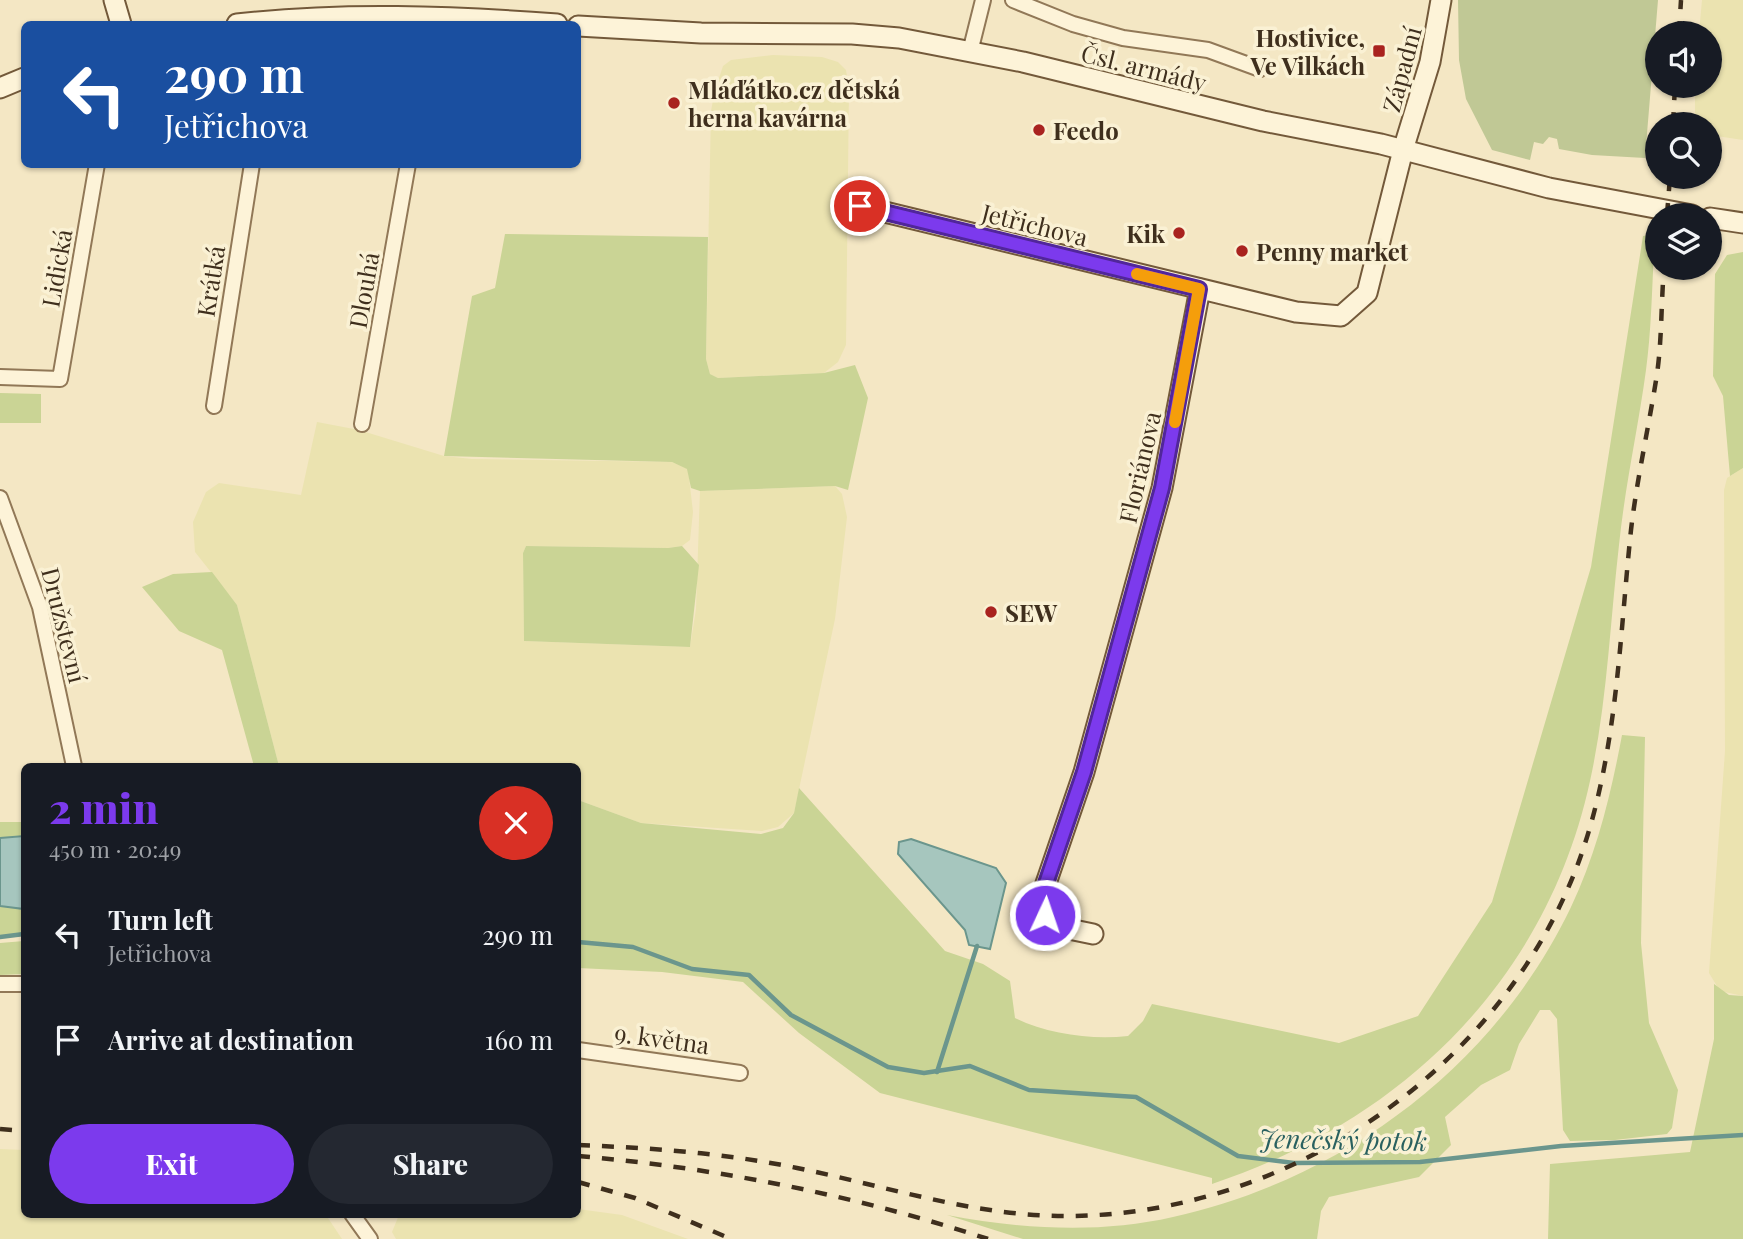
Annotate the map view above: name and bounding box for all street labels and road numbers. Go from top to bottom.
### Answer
street label: Západní [1374,23,1428,115]
street label: Čsl. armády [1078,36,1210,98]
street label: Jetřichova [978,195,1091,253]
street label: Lidická [33,226,79,310]
street label: Krátká [189,243,231,319]
street label: Dlouhá [341,249,385,331]
street label: Floriánova [1111,408,1167,526]
street label: Družstevní [35,564,95,686]
street label: 9. května [613,1016,711,1060]

